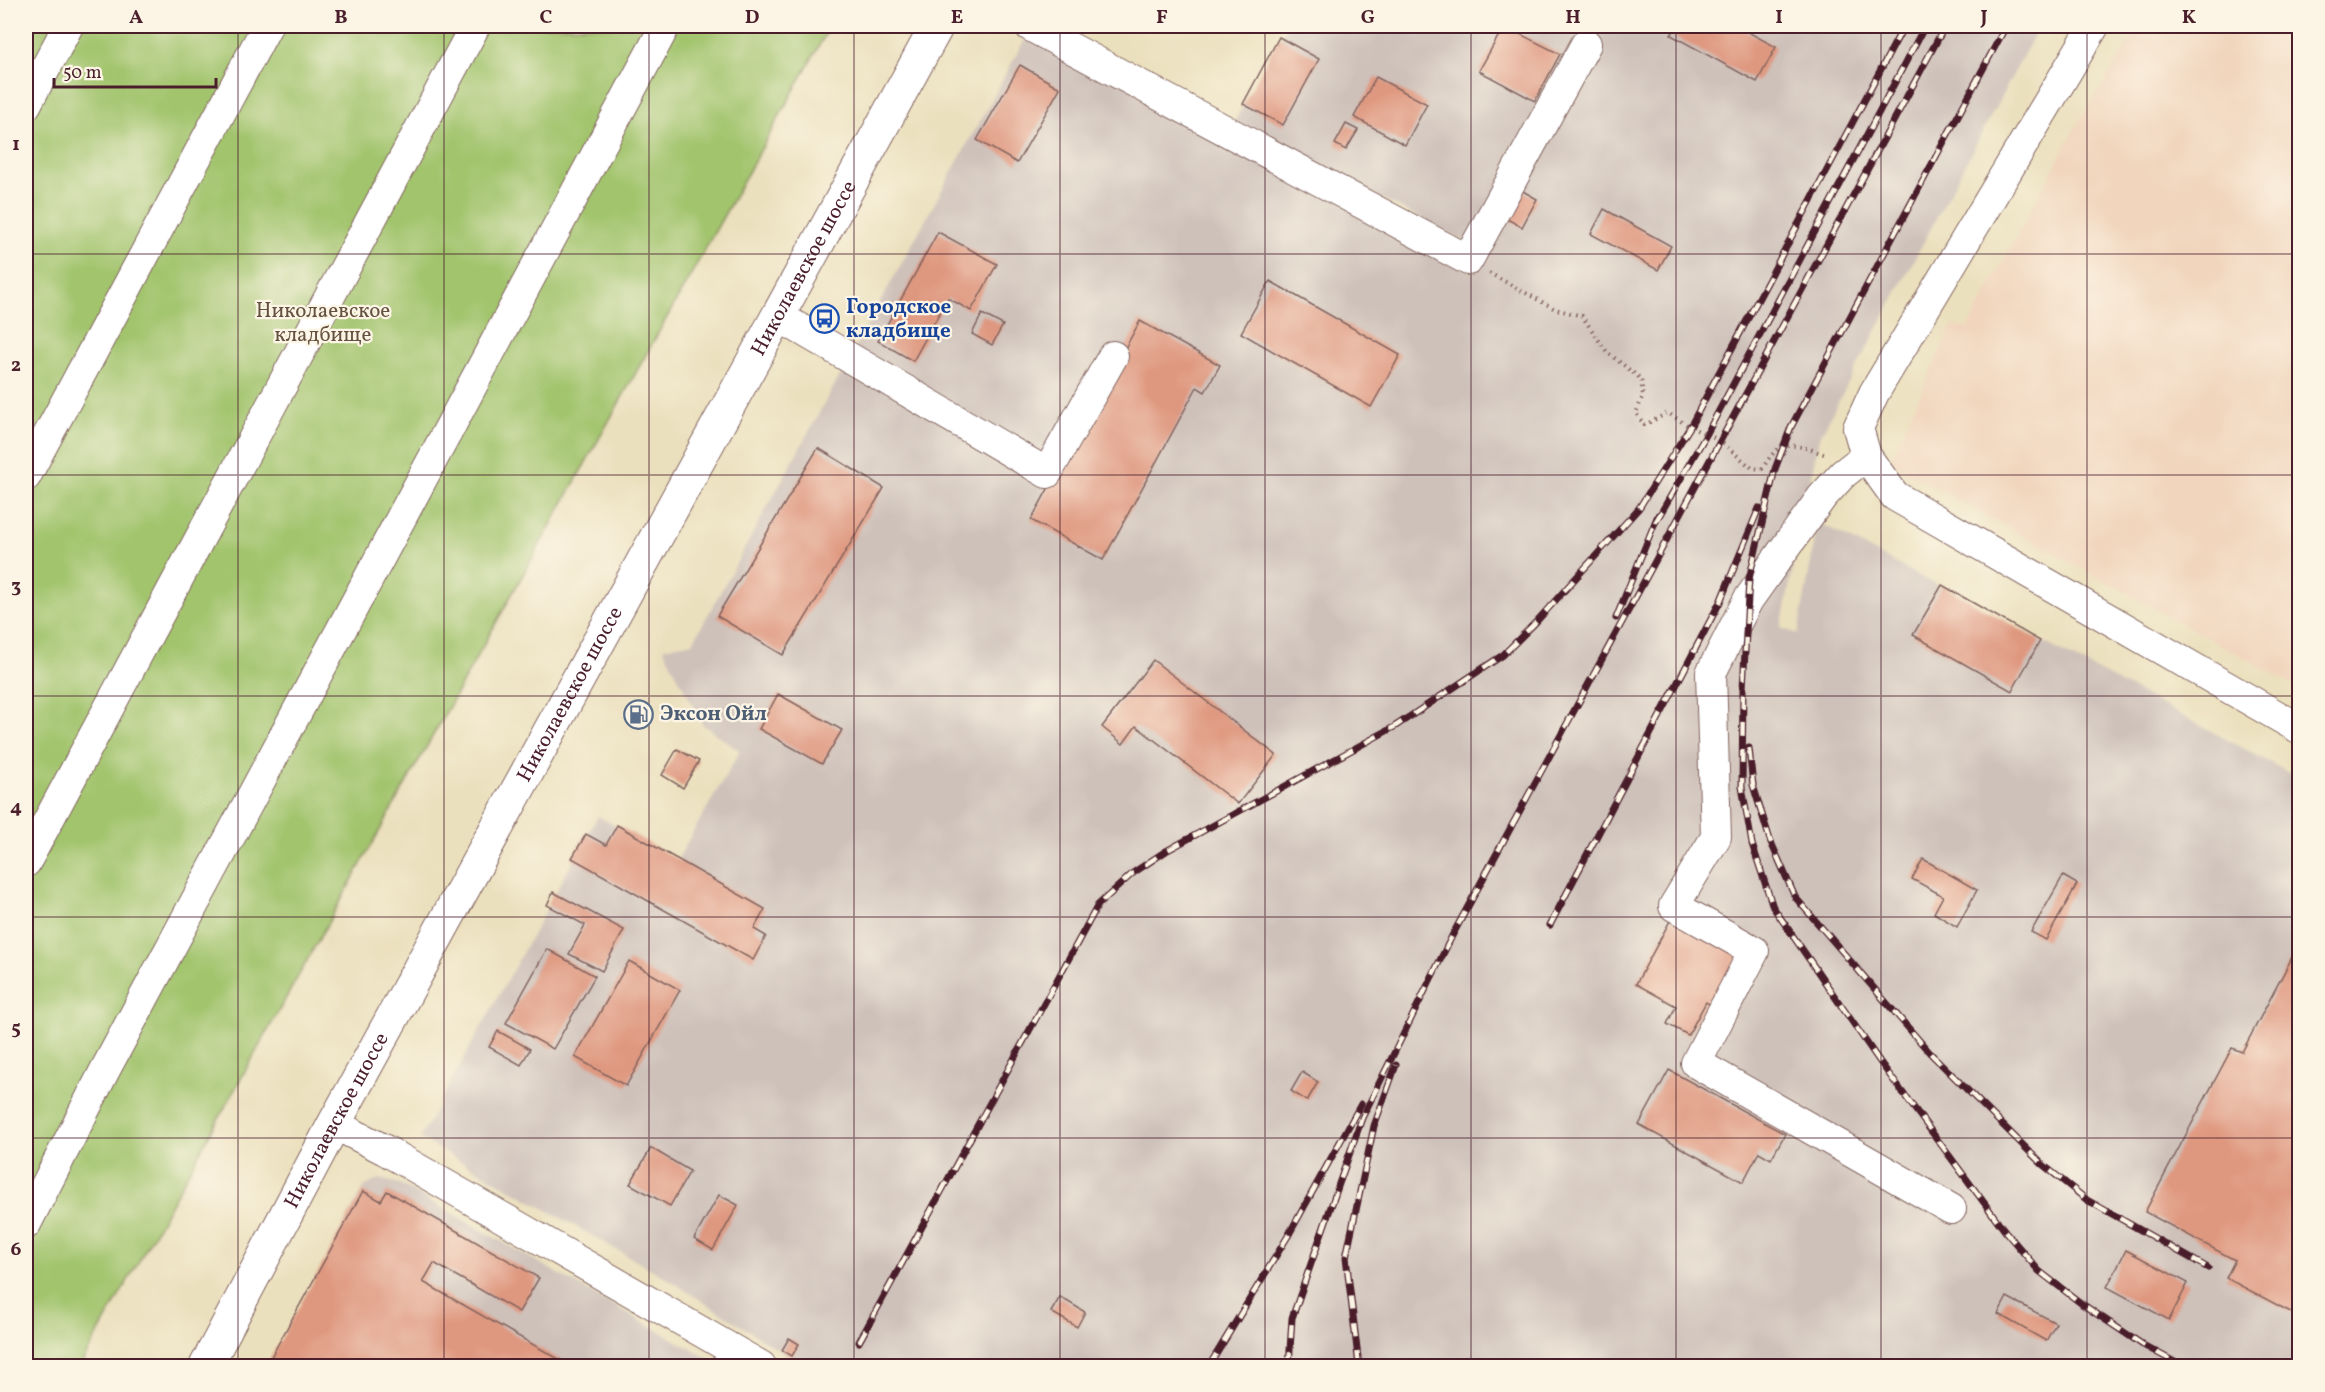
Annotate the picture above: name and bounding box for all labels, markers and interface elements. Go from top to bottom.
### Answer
text: A [129,4,143,32]
text: B [334,4,348,32]
text: C [540,4,553,32]
text: D [745,4,759,32]
text: E [951,4,963,32]
text: F [1156,4,1168,32]
text: G [1361,4,1375,32]
text: H [1565,4,1581,32]
text: I [1775,4,1783,32]
text: J [1979,4,1988,32]
text: K [2182,4,2197,32]
scale bar [54,51,216,89]
text: 50 m [63,61,102,86]
text: 1 [12,131,20,159]
street label: Николаевское шоссе [744,175,864,361]
place label: Городское кладбище [846,293,951,346]
park label: Николаевское кладбище [256,297,390,350]
bus stop icon: Городское кладбище [809,303,841,335]
text: 2 [11,352,21,380]
text: 3 [11,573,21,601]
street label: Николаевское шоссе [510,601,630,787]
fuel station icon: Эксон Ойл [623,698,655,730]
place label: Эксон Ойл [660,700,767,729]
text: 4 [10,794,22,822]
text: 5 [11,1015,21,1043]
street label: Николаевское шоссе [277,1027,396,1214]
text: 6 [11,1236,22,1264]

